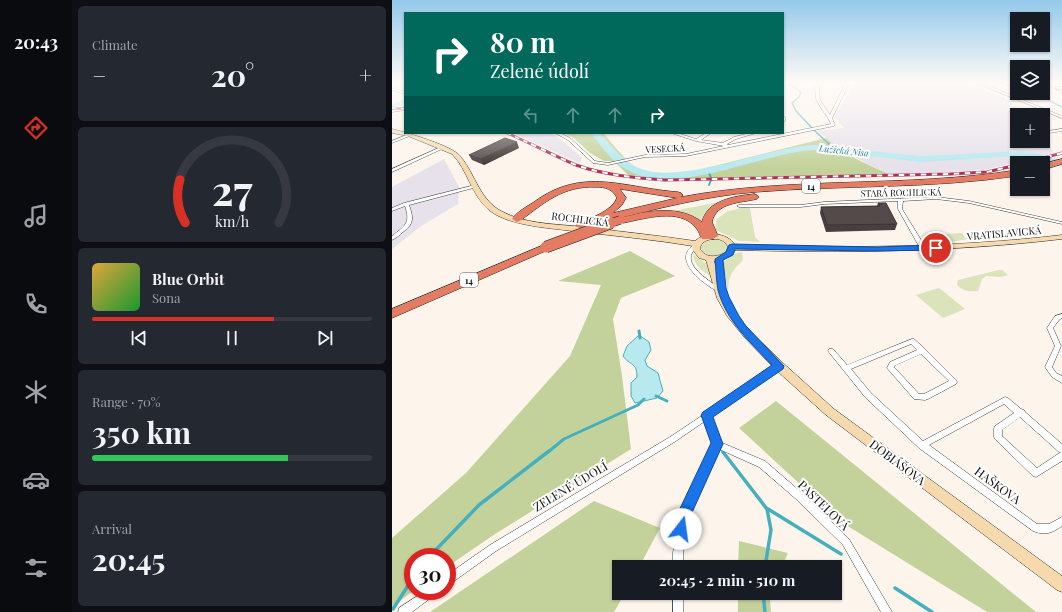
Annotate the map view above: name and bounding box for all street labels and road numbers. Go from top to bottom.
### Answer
street label: VESECKÁ [644,141,685,155]
road number: 14 [802,179,820,193]
street label: STARÁ ROCHLICKÁ [861,185,942,199]
street label: ROCHLICKÁ [551,209,610,230]
street label: VRATISLAVICKÁ [965,223,1042,243]
road number: 14 [460,273,478,287]
street label: DOBIÁŠOVA [867,436,930,489]
street label: ZELENÉ ÚDOLÍ [530,457,611,515]
street label: HAŠKOVA [972,463,1025,507]
street label: PASTELOVÁ [795,477,853,534]

